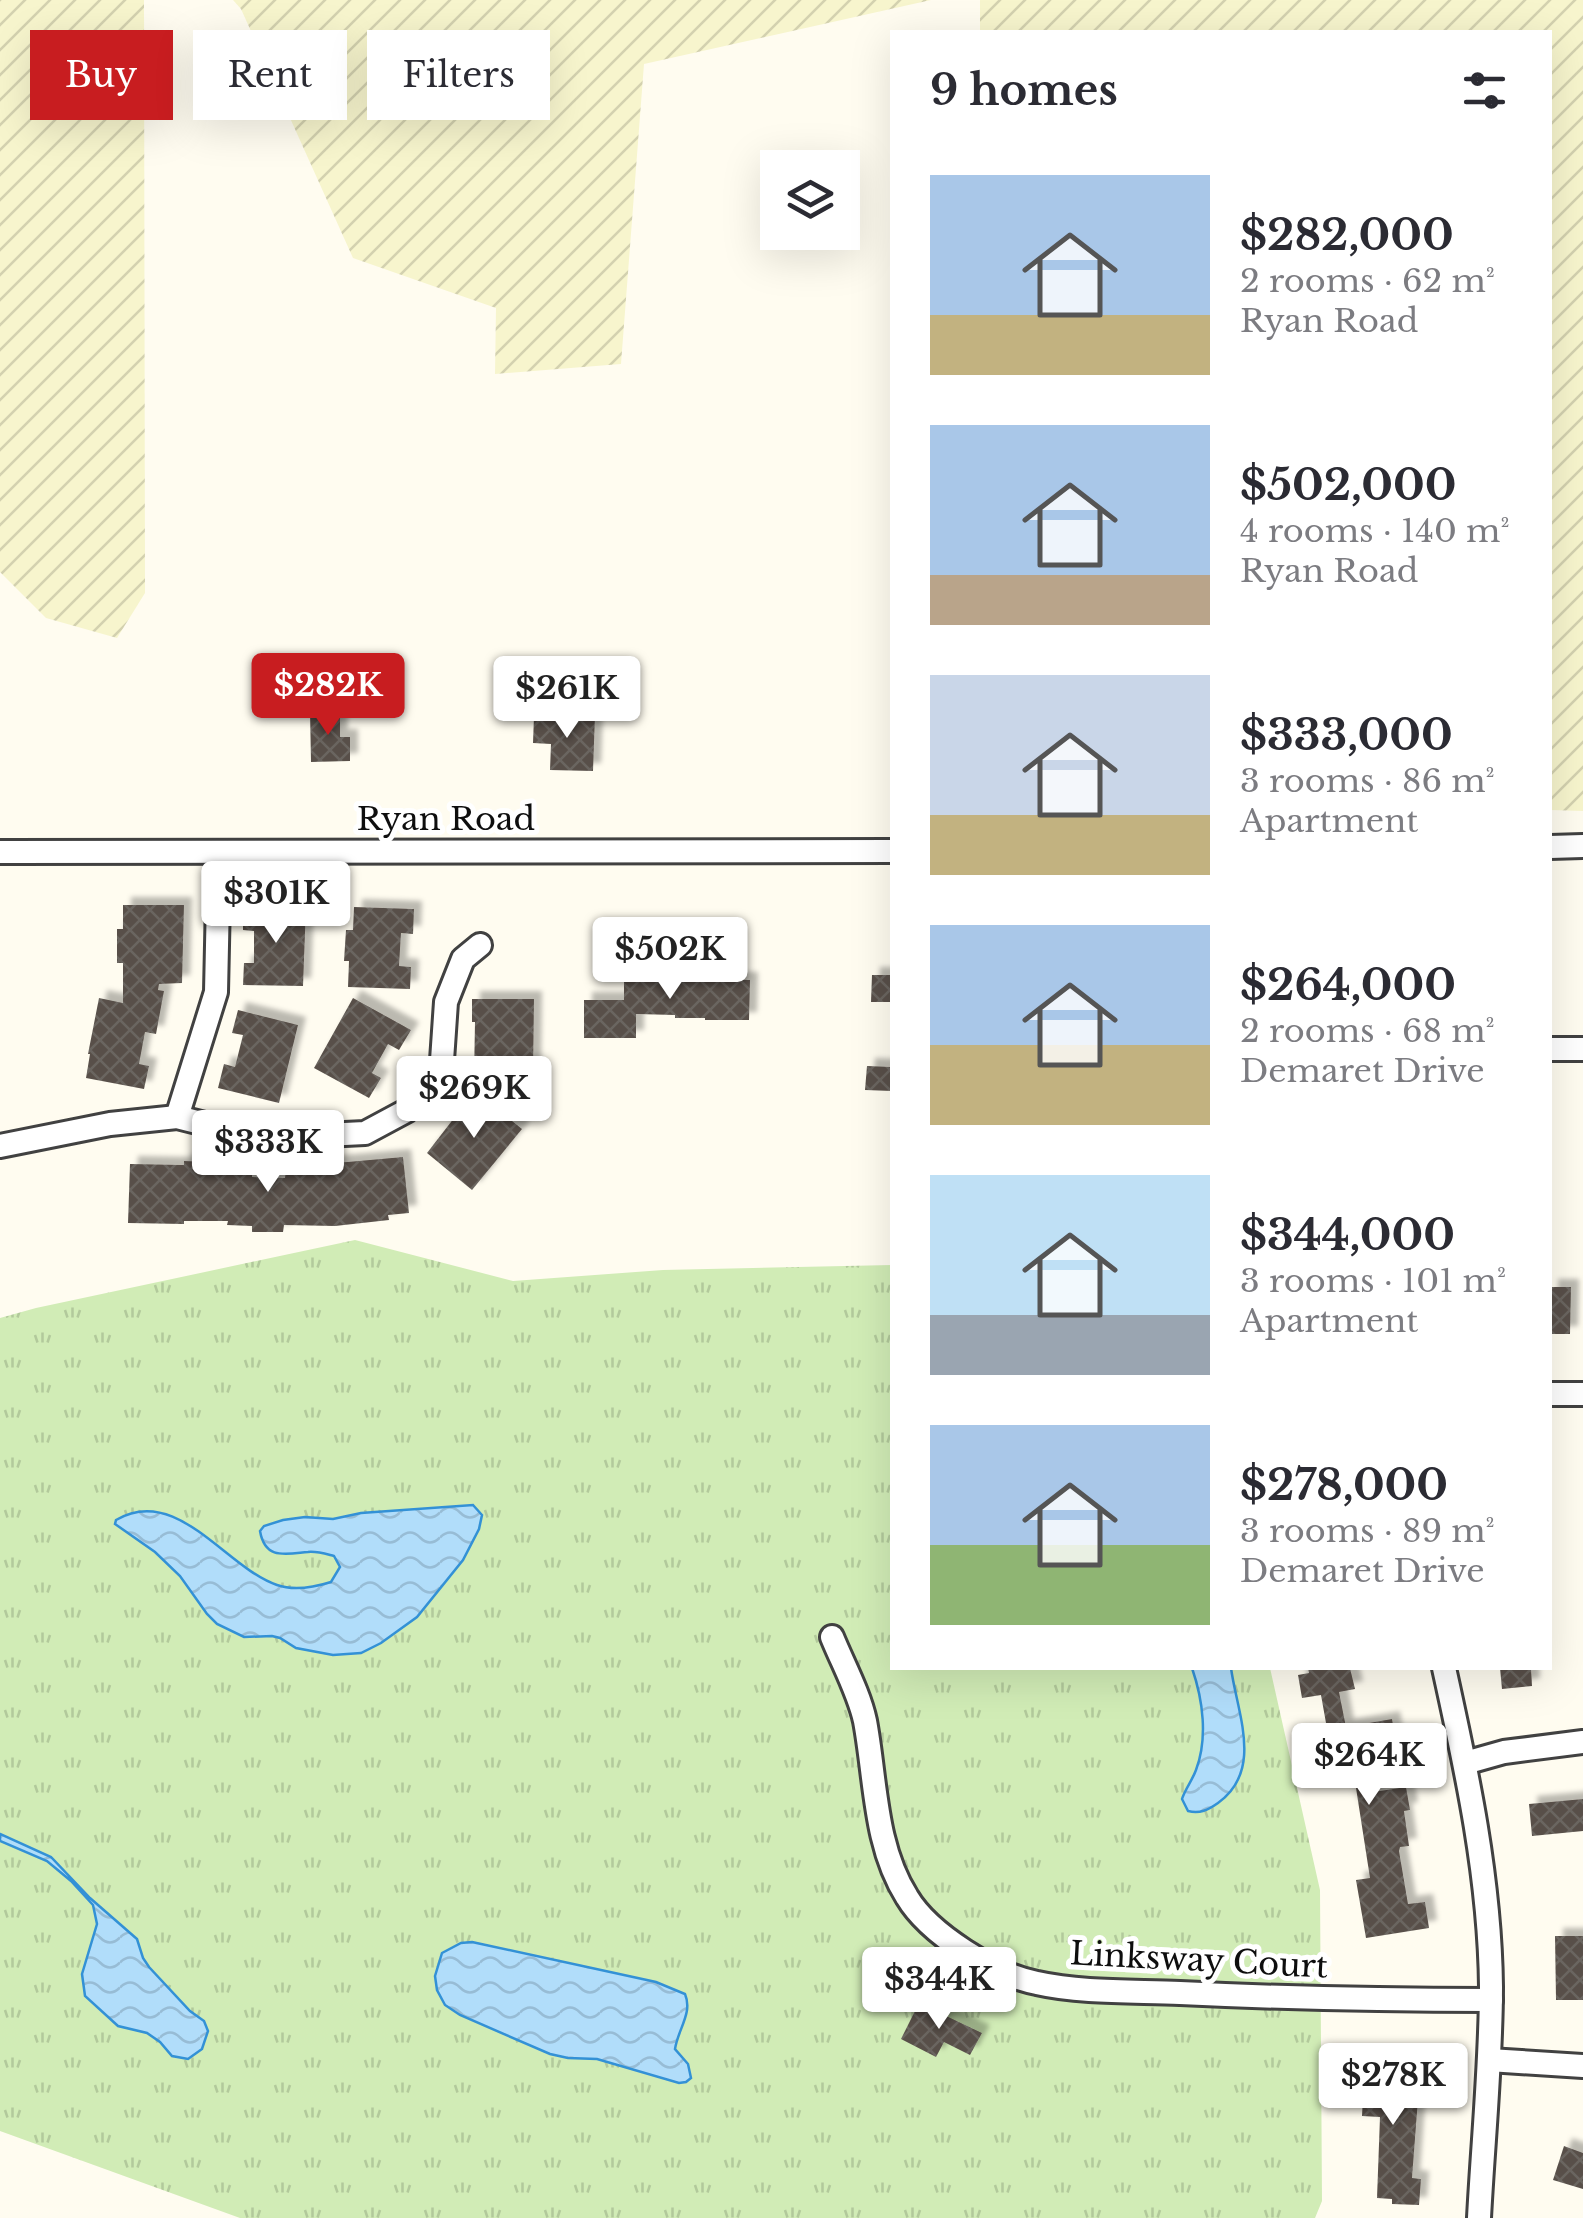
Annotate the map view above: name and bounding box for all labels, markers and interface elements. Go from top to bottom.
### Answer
chip: Buy [30,30,173,120]
chip: Rent [193,30,347,120]
chip: Filters [367,30,550,120]
icon: filters [1457,63,1512,118]
text: 9 homes [930,64,1118,116]
map controls [760,150,860,250]
button: layers [760,150,860,250]
text: $282,000 [1240,209,1454,261]
icon: home [1010,215,1130,335]
text: 2 rooms · 62 m² [1240,261,1495,301]
text: Ryan Road [1240,301,1418,341]
text: $502,000 [1240,459,1456,511]
icon: home [1010,465,1130,585]
text: 4 rooms · 140 m² [1240,511,1510,551]
text: Ryan Road [1240,551,1418,591]
pin: $282K [258,653,398,738]
pin: $261K [497,656,637,741]
text: $282K [274,665,382,705]
text: $261K [515,668,619,708]
text: $333,000 [1240,709,1453,761]
icon: home [1010,715,1130,835]
text: 3 rooms · 86 m² [1240,761,1495,801]
street label: Ryan Road [357,799,535,839]
text: Apartment [1240,801,1418,841]
pin: $301K [206,861,346,946]
text: $301K [223,873,329,913]
pin: $502K [600,917,740,1002]
text: $502K [615,929,725,969]
text: $264,000 [1240,959,1456,1011]
icon: home [1010,965,1130,1085]
text: 2 rooms · 68 m² [1240,1011,1495,1051]
text: Demaret Drive [1240,1051,1485,1091]
pin: $269K [404,1056,544,1141]
text: $269K [419,1068,529,1108]
pin: $333K [198,1110,338,1195]
text: $333K [214,1122,322,1162]
text: $344,000 [1240,1209,1455,1261]
icon: home [1010,1215,1130,1335]
text: 3 rooms · 101 m² [1240,1261,1506,1301]
text: Apartment [1240,1301,1418,1341]
text: $278,000 [1240,1459,1448,1511]
icon: home [1010,1465,1130,1585]
text: 3 rooms · 89 m² [1240,1511,1495,1551]
text: Demaret Drive [1240,1551,1485,1591]
pin: $264K [1299,1723,1439,1808]
text: $264K [1314,1735,1424,1775]
street label: Linksway Court [1069,1933,1329,1987]
pin: $344K [869,1947,1009,2032]
text: $344K [884,1959,994,1999]
pin: $278K [1323,2043,1463,2128]
text: $278K [1341,2055,1445,2095]

